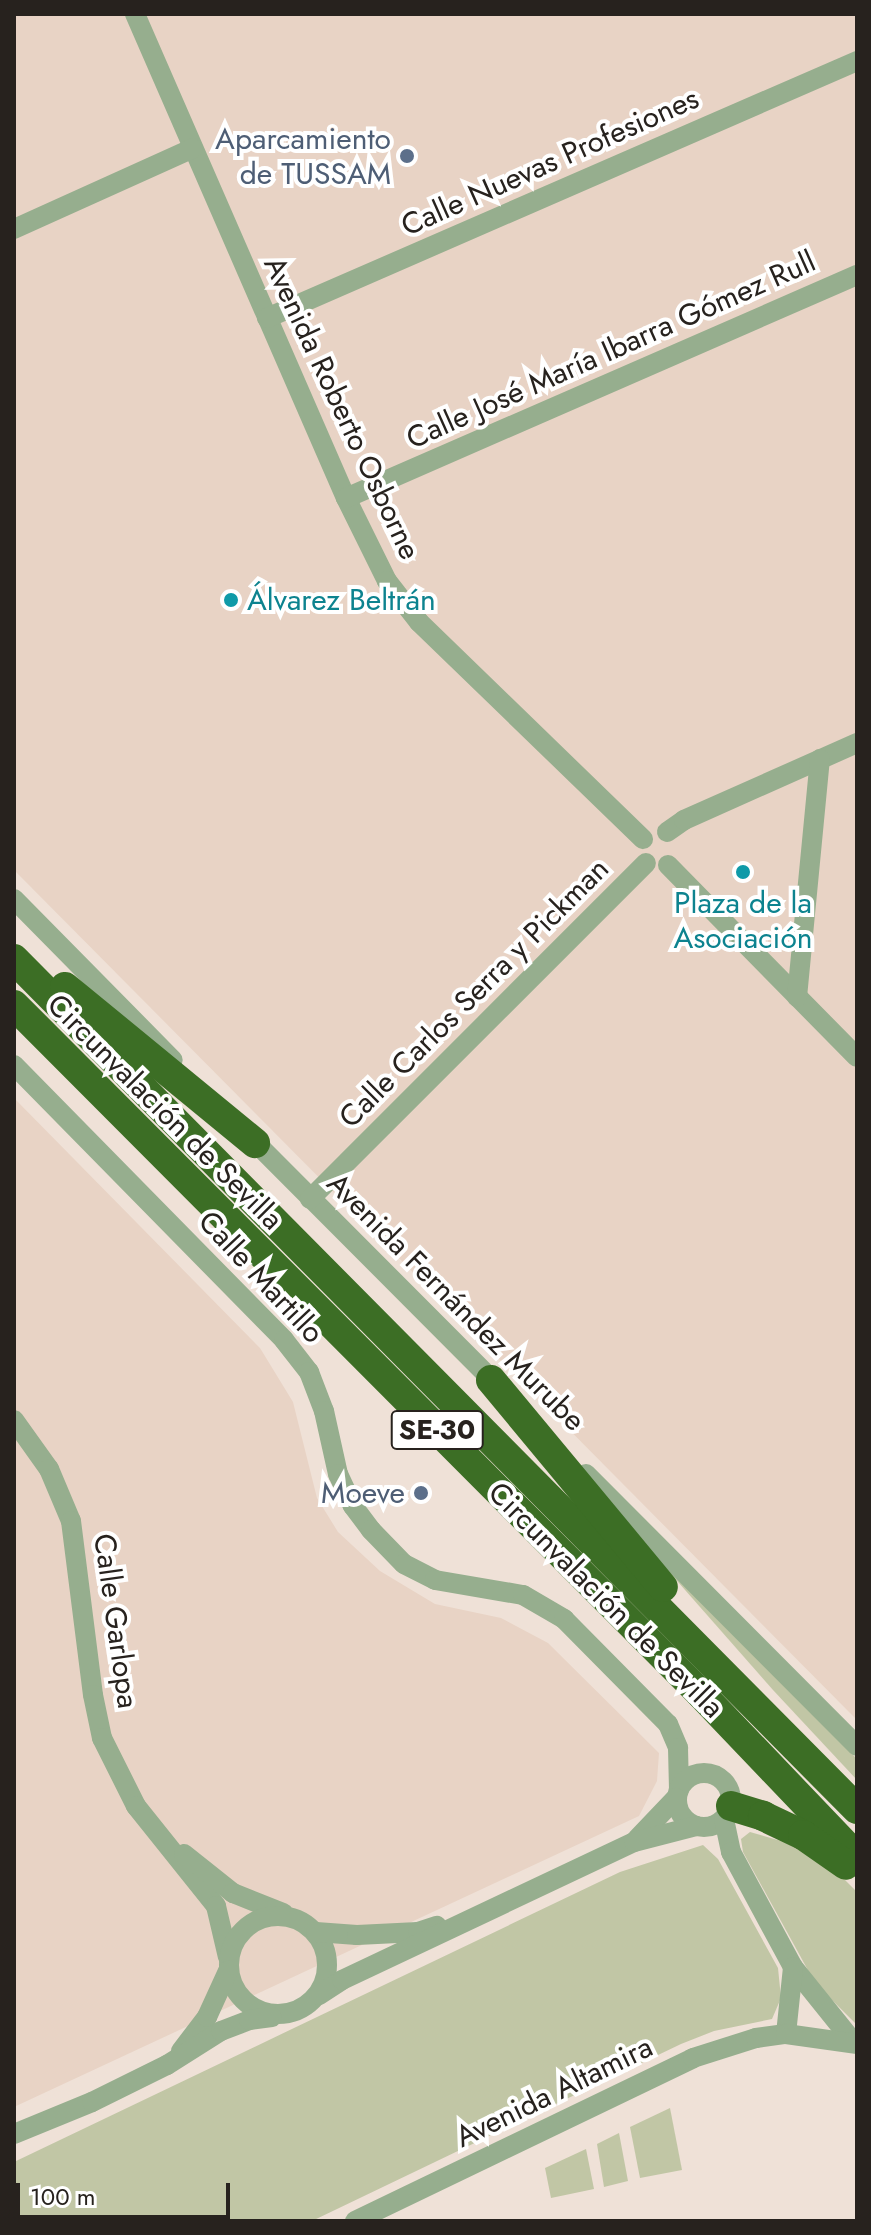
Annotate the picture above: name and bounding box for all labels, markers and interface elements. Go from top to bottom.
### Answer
street label: Calle Nuevas Profesiones [396,80,704,244]
place label: Aparcamiento de TUSSAM [215,121,391,192]
marker: Aparcamiento de TUSSAM [398,147,416,165]
street label: Calle José María Ibarra Gómez Rull [401,243,821,457]
street label: Avenida Roberto Osborne [256,251,428,565]
place label: Álvarez Beltrán [247,582,436,618]
marker: Álvarez Beltrán [222,591,240,609]
street label: Calle Carlos Serra y Pickman [332,851,616,1135]
marker: Plaza de la Asociación [734,863,752,881]
place label: Plaza de la Asociación [673,885,813,956]
street label: Circunvalación de Sevilla [40,987,290,1237]
street label: Avenida Fernández Murube [320,1166,592,1438]
street label: Calle Martillo [191,1203,331,1351]
road number: SE-30 [389,1406,485,1454]
place label: Moeve [321,1475,405,1511]
street label: Circunvalación de Sevilla [481,1475,731,1725]
marker: Moeve [412,1484,430,1502]
street label: Calle Garlopa [86,1531,146,1711]
street label: Avenida Altamira [450,2029,658,2155]
scale bar [20,2167,234,2217]
text: 100 m [30,2179,96,2214]

